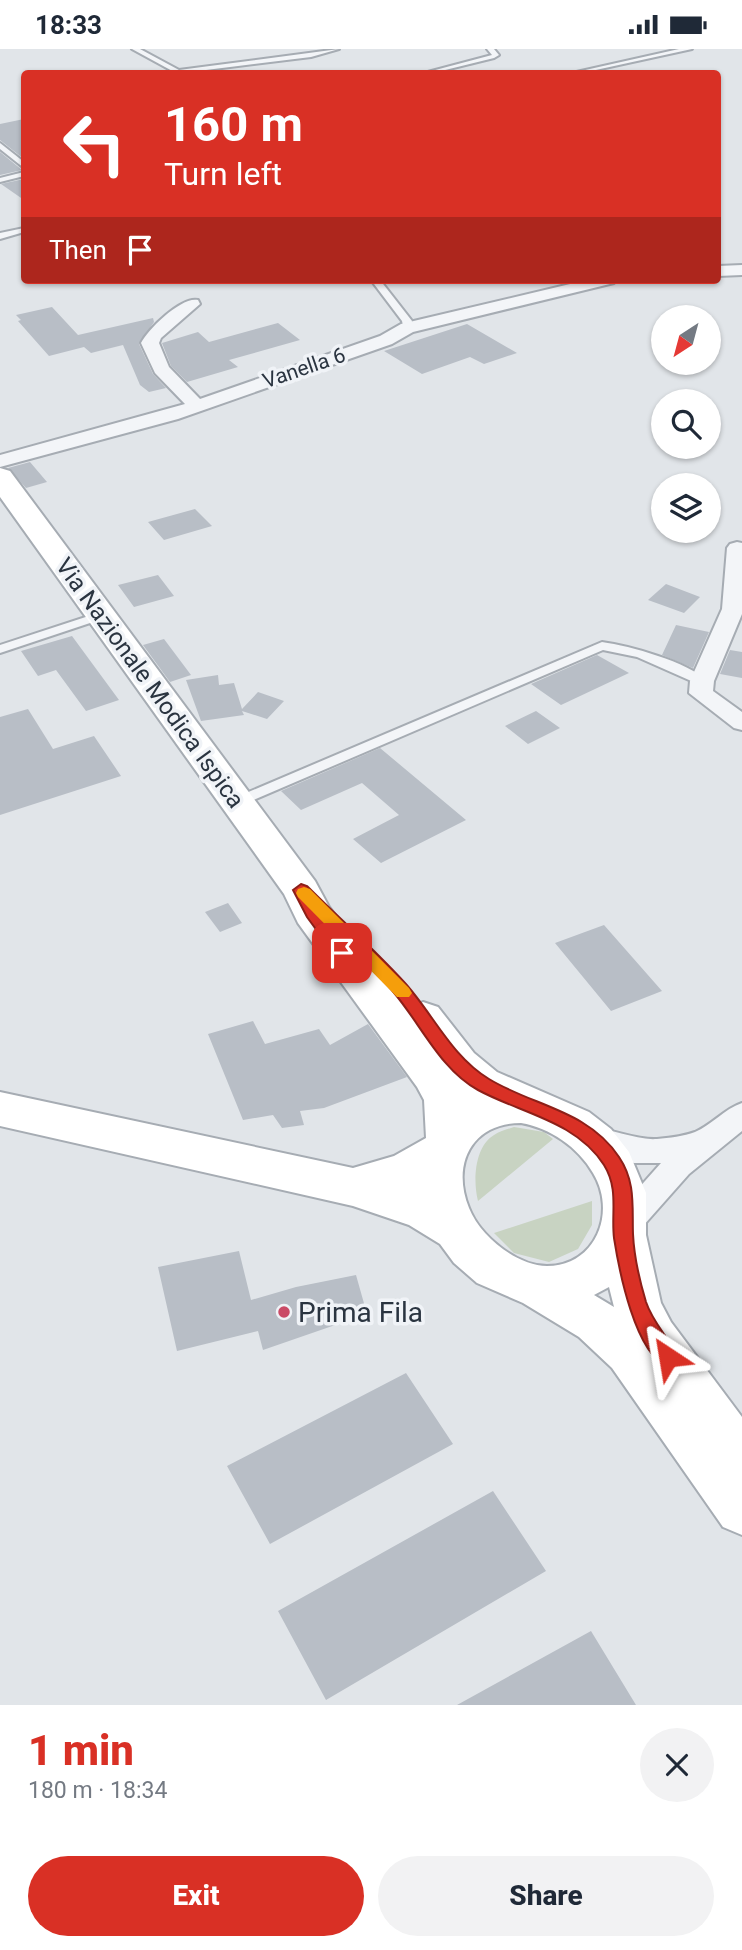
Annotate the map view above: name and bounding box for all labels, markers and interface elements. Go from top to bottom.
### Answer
text: 18:33 [35,10,102,40]
text: 160 m [164,96,303,153]
icon: left [49,98,140,189]
text: Turn left [164,155,282,193]
icon: arrive [121,231,159,269]
text: Then [49,235,107,265]
north arrow [651,305,721,375]
map controls [651,305,721,543]
street label: Vanella 6 [260,343,348,393]
button: search [651,389,721,459]
button: layers [651,473,721,543]
street label: Via Nazionale Modica Ispica [50,553,250,813]
pin [312,923,372,983]
icon: arrive [323,934,361,972]
place label: Prima Fila [298,1296,423,1329]
marker: Prima Fila [276,1304,292,1320]
position arrow [631,1320,705,1394]
text: 1 min [28,1726,134,1775]
button: close [640,1728,714,1802]
text: 180 m · 18:34 [28,1777,167,1804]
button: Exit [28,1856,364,1936]
button: Share [378,1856,714,1936]

